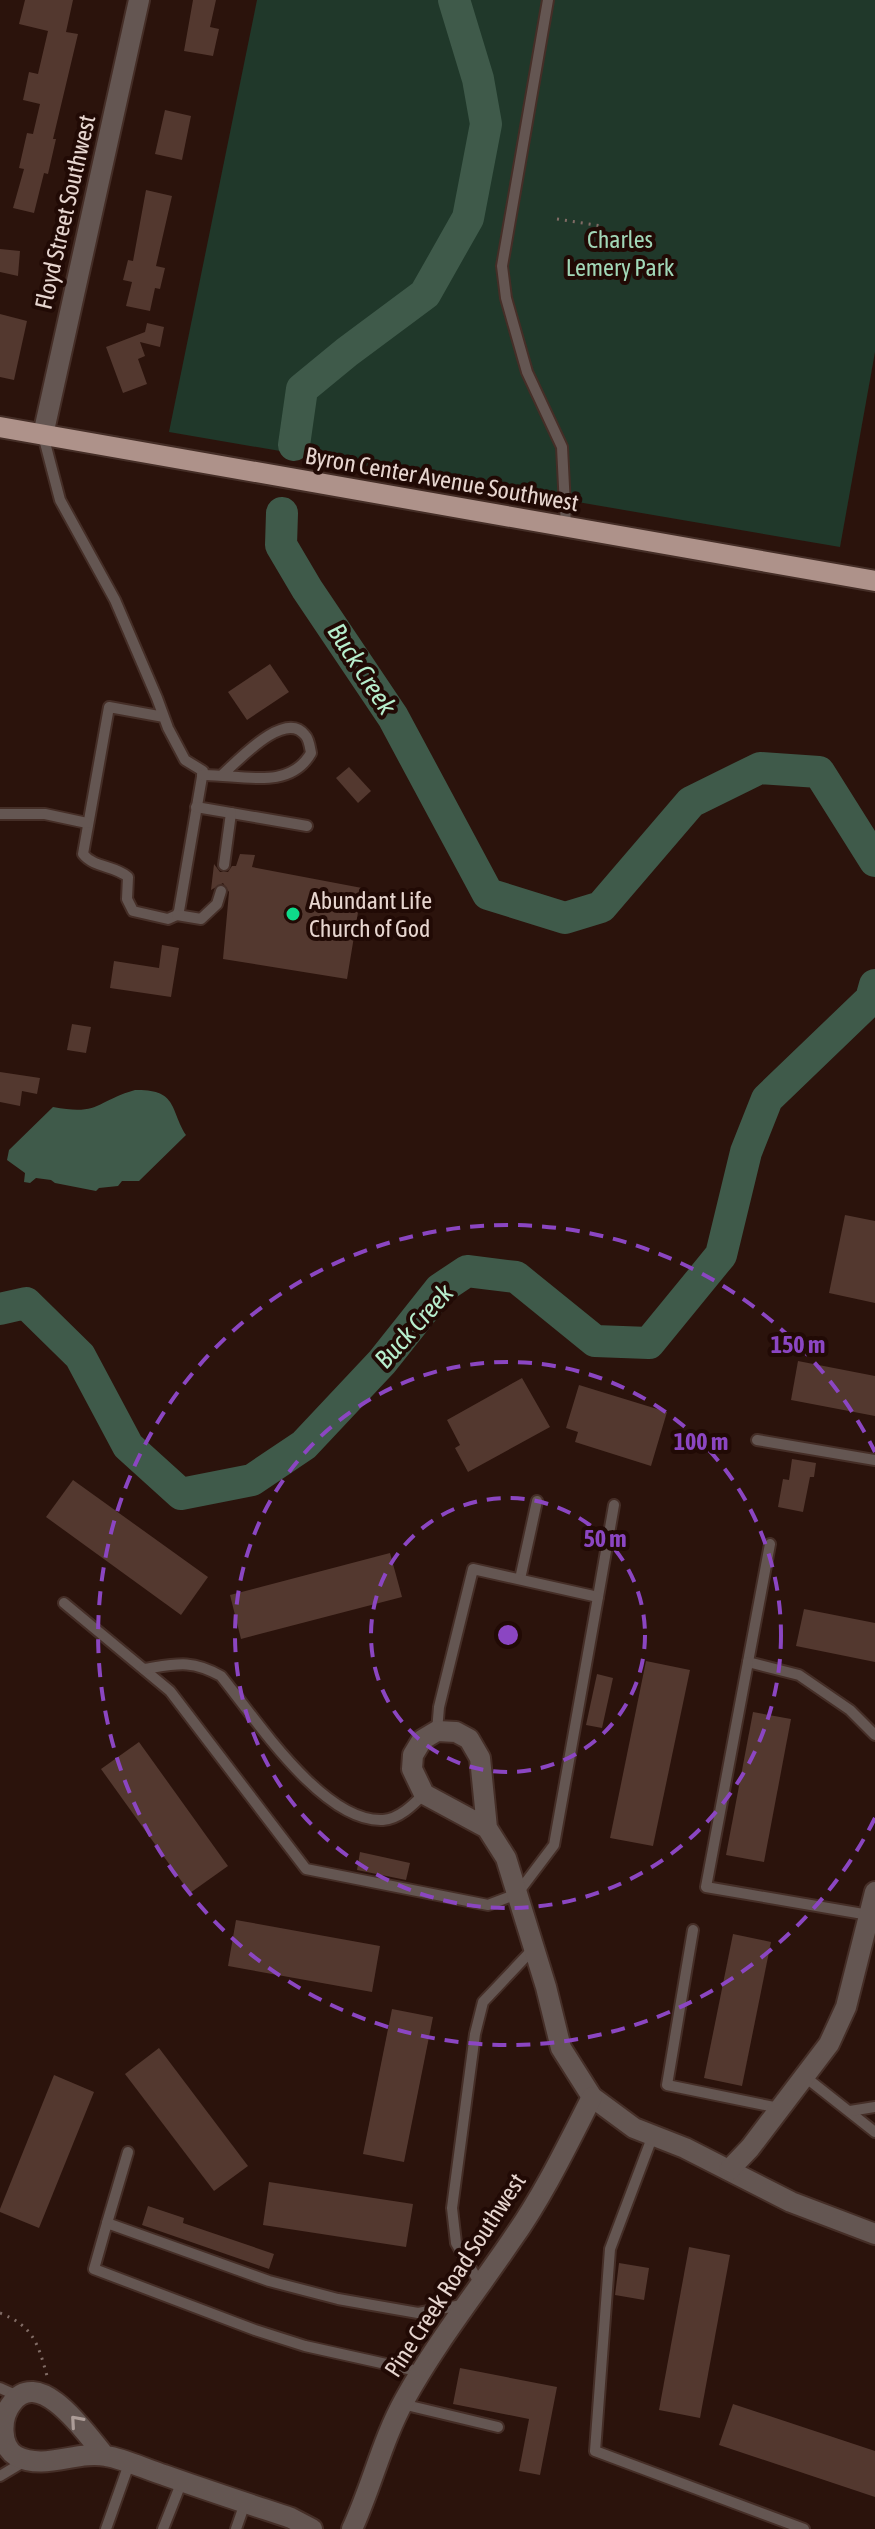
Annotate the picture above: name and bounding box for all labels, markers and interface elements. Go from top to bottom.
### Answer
street label: Floyd Street Southwest [29,112,101,312]
park label: Charles Lemery Park [566,226,675,281]
street label: Byron Center Avenue Southwest [303,442,581,516]
water label: Buck Creek [321,618,403,721]
place label: Abundant Life Church of God [309,887,432,942]
marker: Abundant Life Church of God [284,905,302,923]
water label: Buck Creek [369,1277,460,1374]
text: 150 m [771,1331,825,1358]
text: 100 m [674,1428,728,1455]
text: 50 m [583,1525,627,1552]
centre of rings [494,1621,522,1649]
street label: Pine Creek Road Southwest [379,2168,531,2382]
one-way arrow [71,2416,86,2431]

